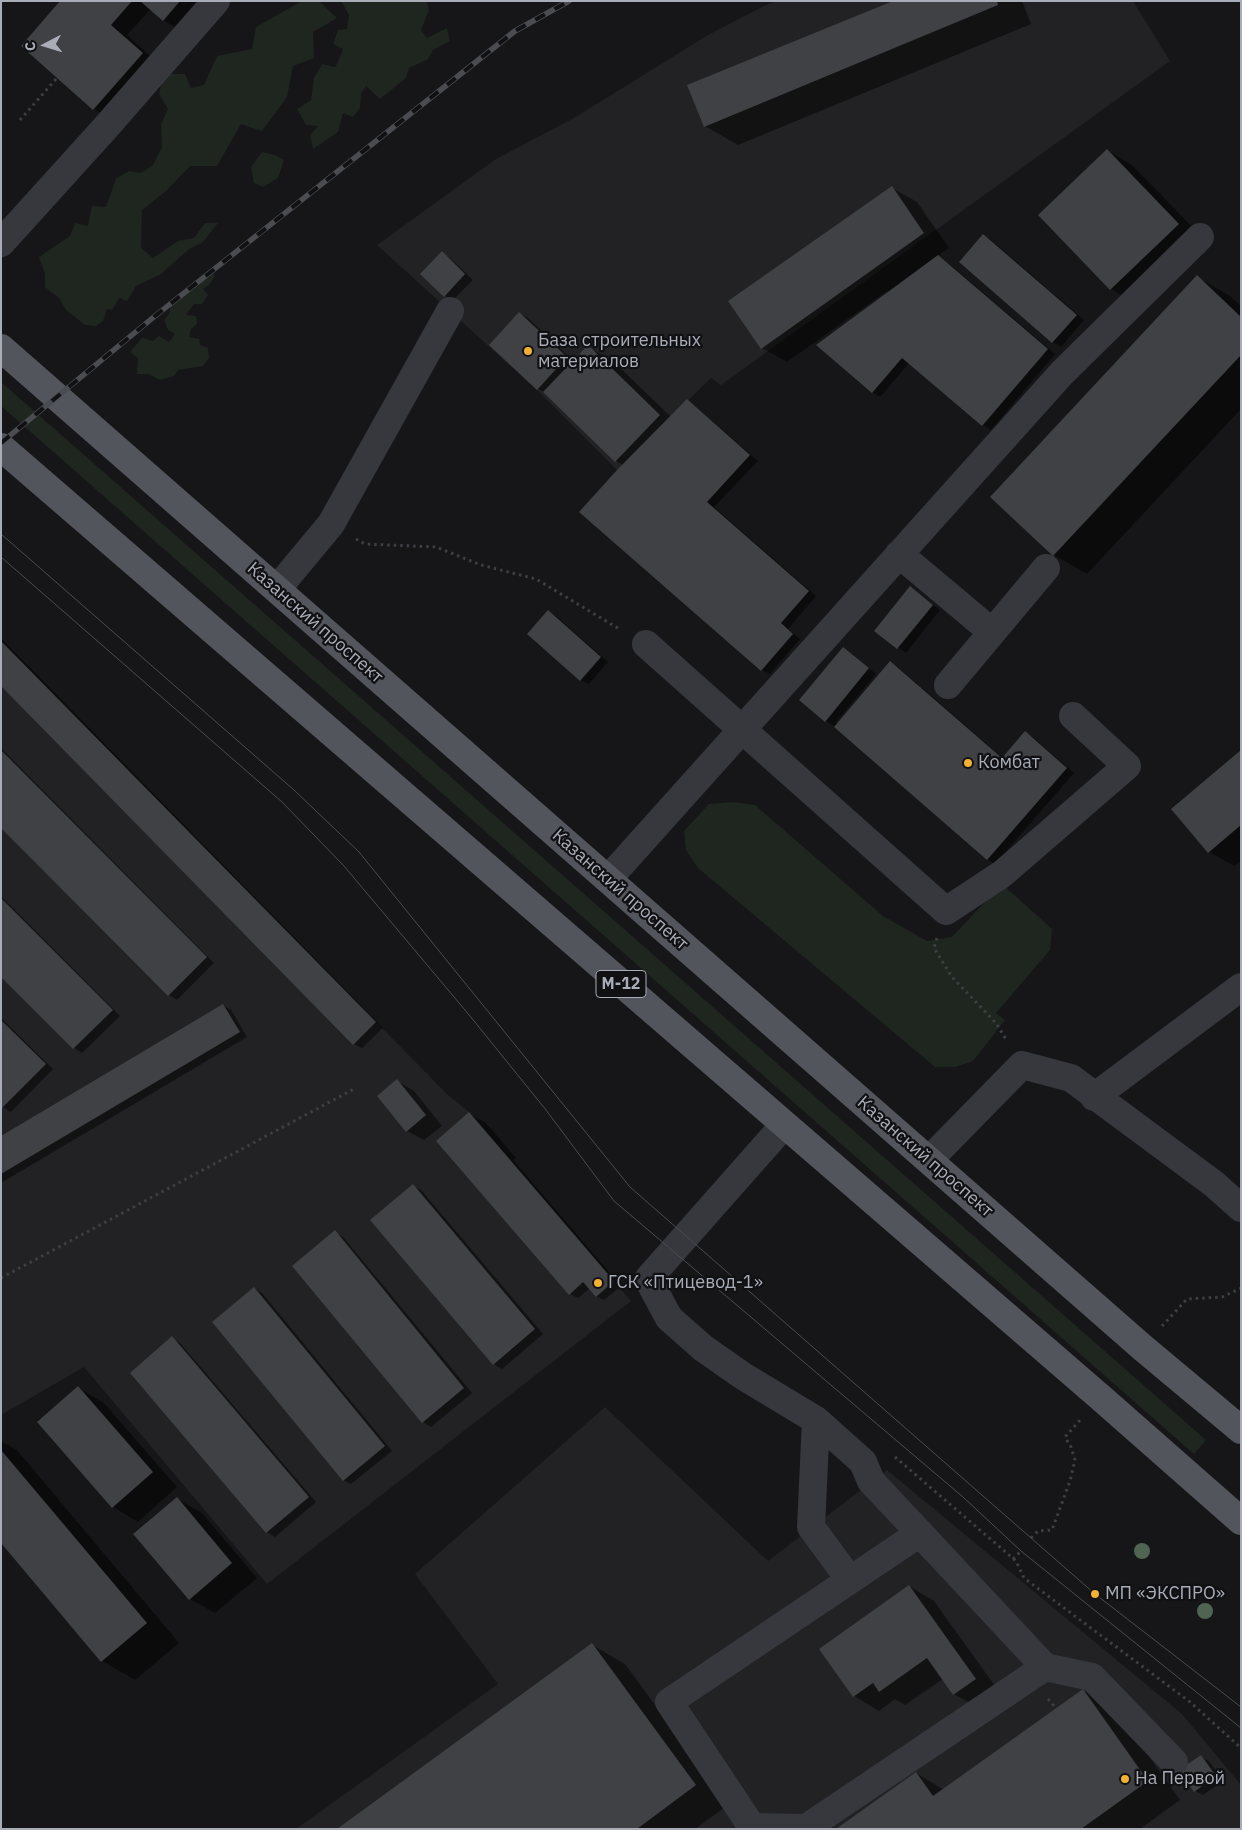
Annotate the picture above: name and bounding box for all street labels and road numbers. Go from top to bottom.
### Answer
street label: Казанский проспект [242,558,388,688]
street label: Казанский проспект [547,825,693,955]
road number: М-12 [596,971,646,998]
street label: Казанский проспект [852,1092,998,1222]

